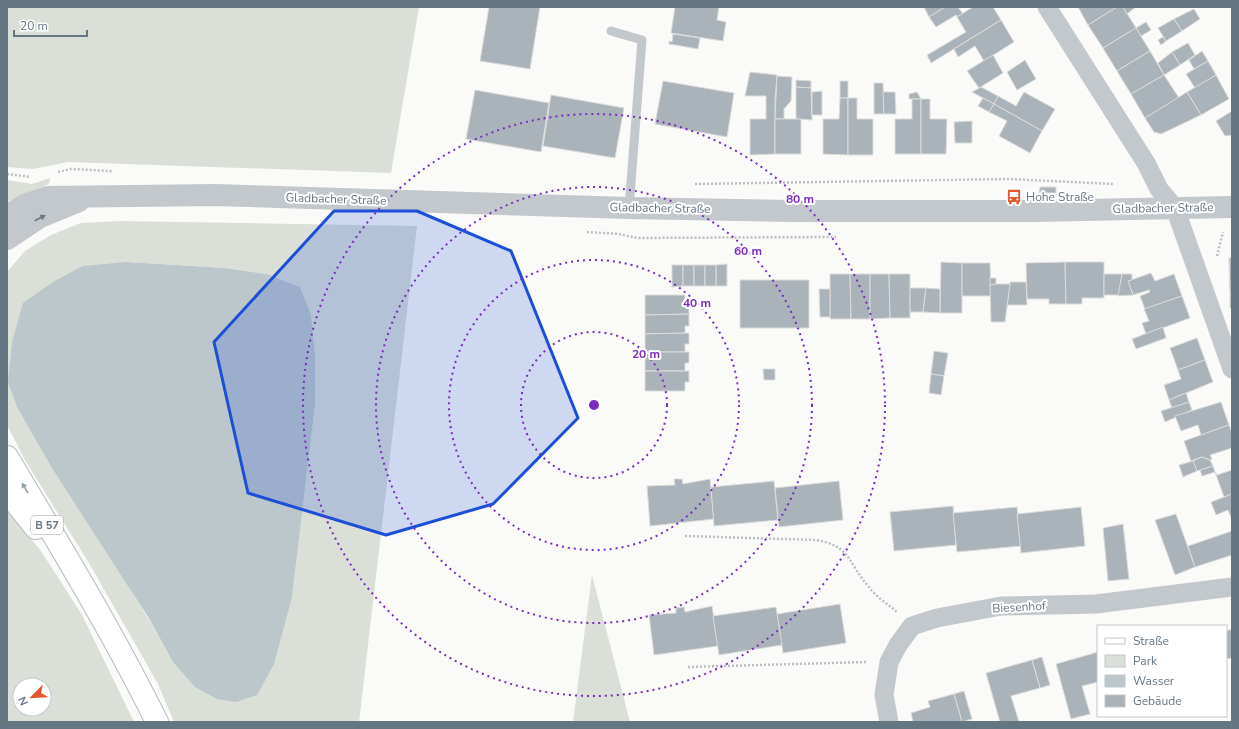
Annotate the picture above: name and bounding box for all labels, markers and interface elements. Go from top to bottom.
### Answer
scale bar [14,12,87,38]
text: 20 m [20,18,48,34]
bus stop icon: Hohe Straße [1005,188,1023,206]
street label: Gladbacher Straße [285,189,387,209]
place label: Hohe Straße [1026,189,1094,205]
text: 80 m [786,191,814,207]
street label: Gladbacher Straße [609,199,711,217]
street label: Gladbacher Straße [1112,199,1214,217]
one-way arrow [34,215,46,221]
text: 60 m [734,243,762,259]
text: 40 m [683,295,711,311]
text: 20 m [632,346,660,362]
centre of rings [587,398,601,412]
one-way arrow [22,482,29,493]
road number: B 57 [31,516,63,534]
street label: Biesenhof [992,598,1047,616]
legend [1097,625,1227,717]
text: Straße [1133,633,1169,649]
text: Park [1133,653,1158,669]
text: Wasser [1133,673,1175,689]
north arrow [12,677,52,717]
text: Gebäude [1133,693,1182,709]
text: N [15,694,32,708]

